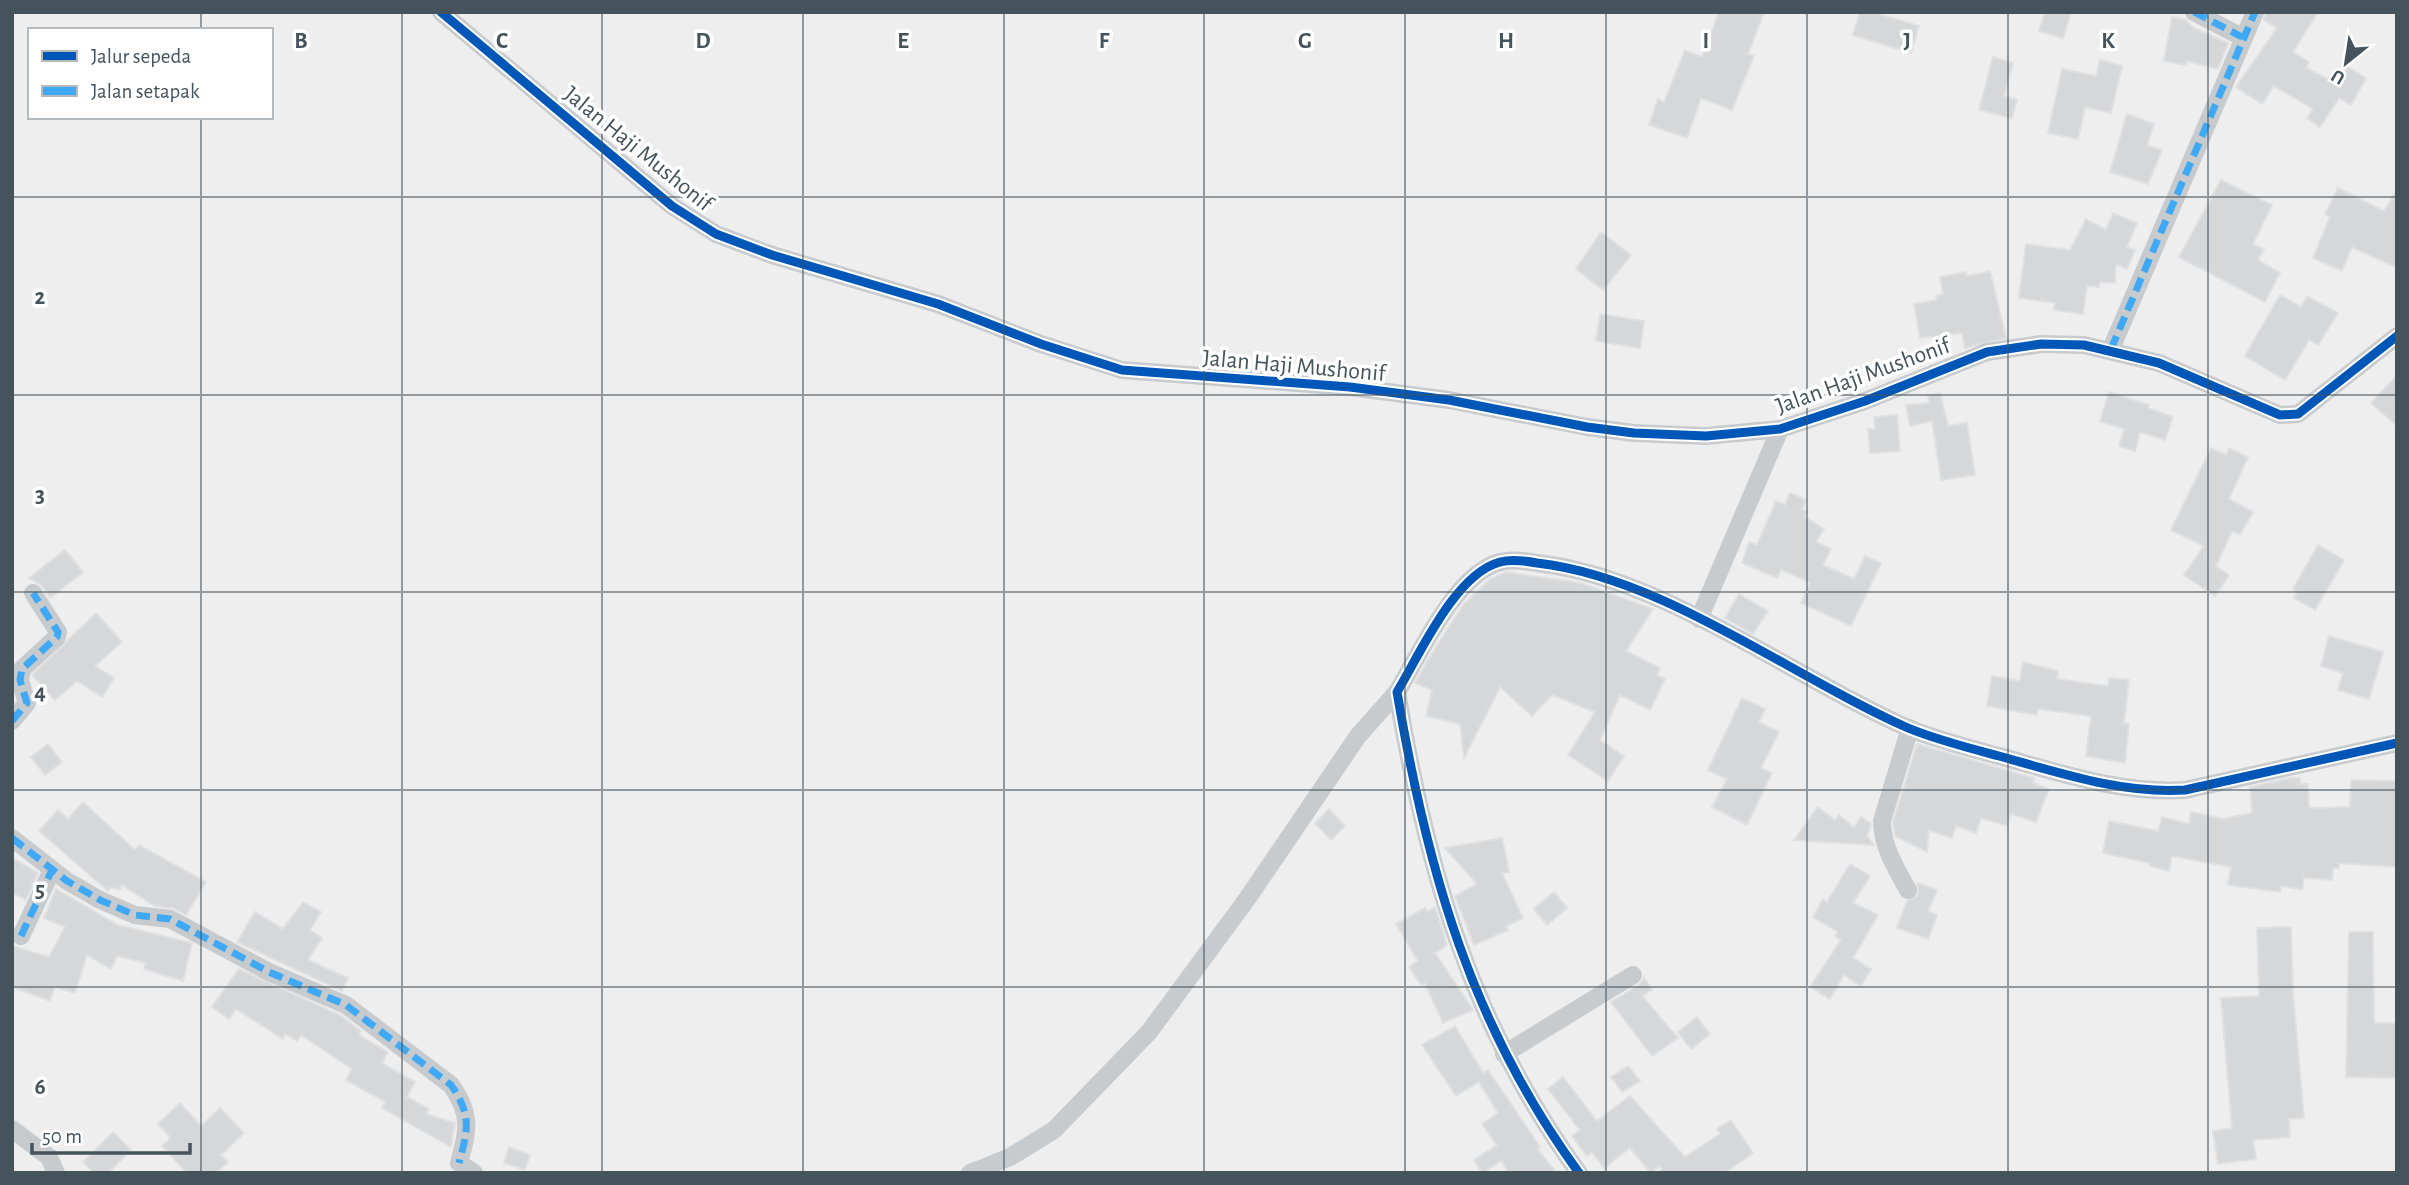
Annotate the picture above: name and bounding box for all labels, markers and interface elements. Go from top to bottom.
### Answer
legend [28,28,273,119]
north arrow [2311,28,2381,98]
text: B [294,30,308,53]
text: C [496,30,508,53]
text: D [695,30,711,53]
text: E [897,30,909,53]
text: F [1099,30,1110,53]
text: G [1298,30,1312,53]
text: H [1498,30,1514,53]
text: I [1703,30,1709,53]
text: J [1903,30,1911,53]
text: K [2101,30,2115,53]
text: Jalur sepeda [91,46,191,67]
text: U [2328,65,2348,88]
text: Jalan setapak [91,81,200,102]
street label: Jalan Haji Mushonif [559,82,718,217]
text: 2 [35,286,46,309]
street label: Jalan Haji Mushonif [1773,333,1955,419]
street label: Jalan Haji Mushonif [1202,346,1388,386]
text: 3 [35,484,45,507]
text: 4 [34,681,46,704]
text: 5 [35,879,45,902]
text: 6 [34,1076,46,1099]
scale bar [32,1112,189,1156]
text: 50 m [42,1126,82,1147]

